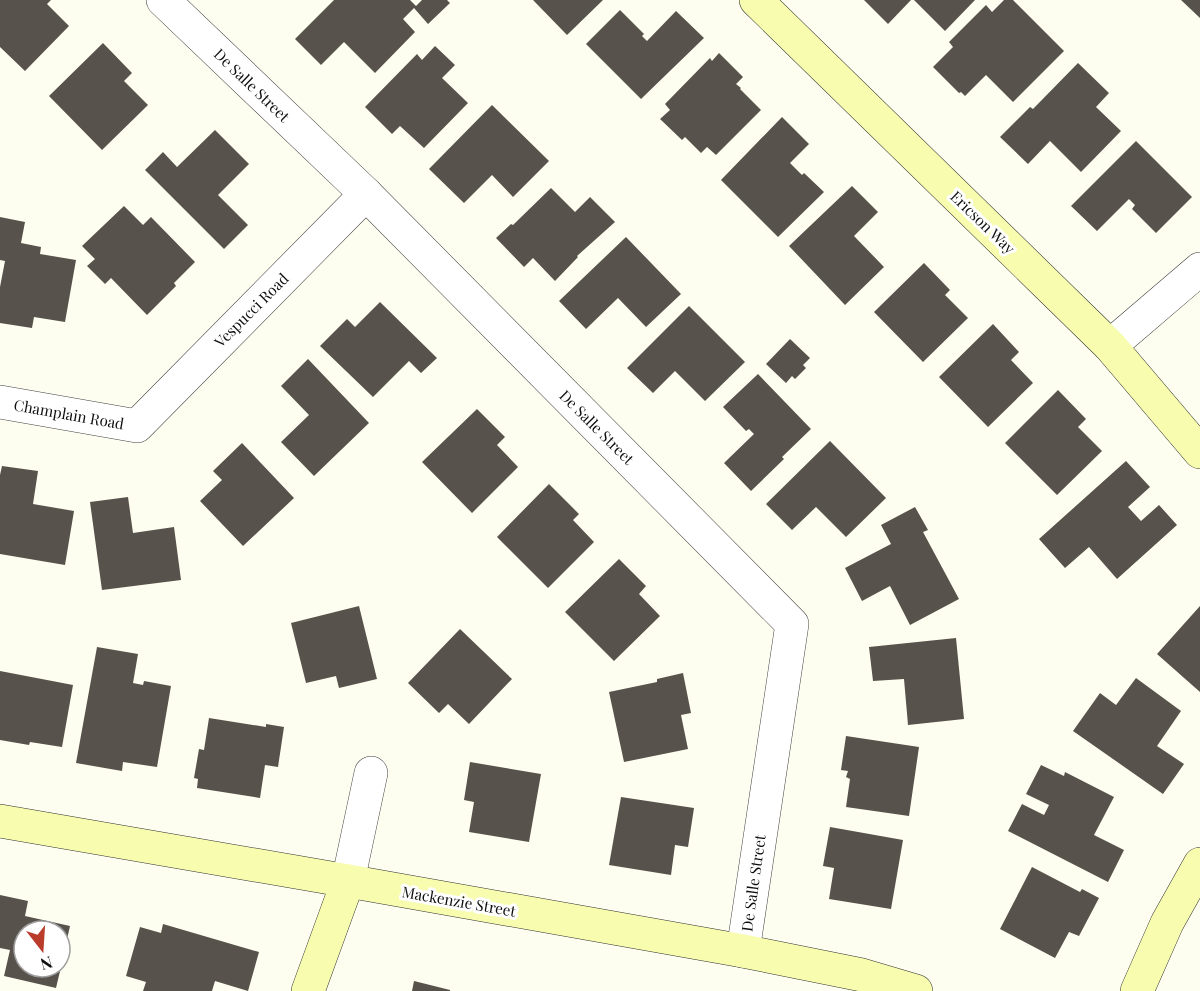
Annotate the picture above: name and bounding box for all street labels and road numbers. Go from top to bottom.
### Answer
street label: De Salle Street [210,44,295,127]
street label: Ericson Way [946,186,1020,258]
street label: Vespucci Road [209,268,293,352]
street label: De Salle Street [555,385,639,469]
street label: Champlain Road [12,394,126,434]
street label: De Salle Street [736,833,770,933]
street label: Mackenzie Street [401,881,518,921]

